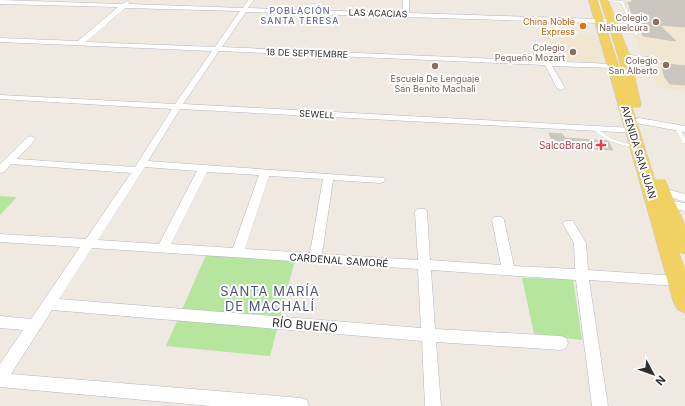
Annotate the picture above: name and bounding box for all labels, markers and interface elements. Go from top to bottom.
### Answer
district label: POBLACIÓN SANTA TERESA [261,5,339,26]
street label: LAS ACACIAS [348,6,408,20]
place label: Colegio Nahuelcura [599,12,648,33]
place label: China Noble Express [523,16,575,37]
marker: Colegio Nahuelcura [651,17,661,27]
marker: China Noble Express [578,21,588,31]
place label: Colegio Pequeño Mozart [495,42,565,63]
street label: 18 DE SEPTIEMBRE [266,46,348,60]
marker: Colegio Pequeño Mozart [568,47,578,57]
place label: Colegio San Alberto [608,55,658,76]
marker: Colegio San Alberto [661,60,671,70]
marker: Escuela De Lenguaje San Benito Machali [430,61,440,71]
place label: Escuela De Lenguaje San Benito Machali [391,73,479,94]
street label: AVENIDA SAN JUAN [619,104,659,200]
street label: SEWELL [299,108,335,120]
place label: SalcoBrand [539,139,593,151]
marker: SalcoBrand [596,140,606,150]
street label: CARDENAL SAMORÉ [289,250,389,269]
district label: SANTA MARÍA DE MACHALÍ [220,283,320,314]
street label: RÍO BUENO [272,315,338,335]
north arrow [633,354,673,394]
text: N [653,373,669,388]

